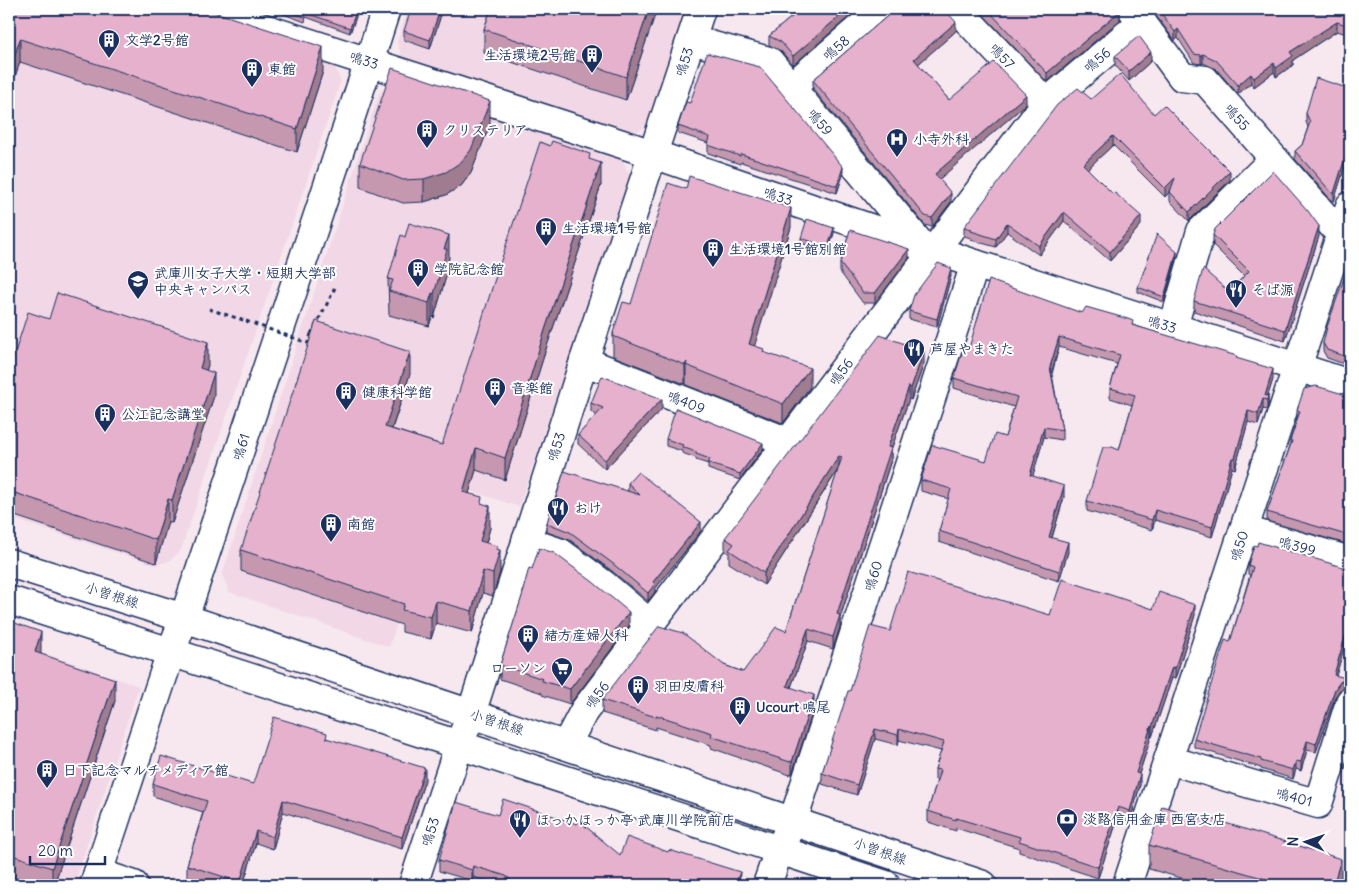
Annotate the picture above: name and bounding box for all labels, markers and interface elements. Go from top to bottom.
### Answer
building icon: 文学2号館 [97,28,121,59]
place label: 文学2号館 [125,31,189,49]
street label: 鳴58 [819,31,853,65]
street label: 鳴57 [986,39,1019,73]
building icon: 生活環境2号館 [580,43,604,74]
street label: 鳴56 [1080,43,1114,77]
street label: 鳴53 [671,45,697,79]
place label: 生活環境2号館 [484,46,576,64]
street label: 鳴33 [347,47,381,73]
building icon: 東館 [240,57,264,88]
place label: 東館 [268,60,296,78]
street label: 鳴55 [1220,100,1254,134]
street label: 鳴59 [803,105,837,139]
building icon: クリステリア [415,118,439,149]
place label: クリステリア [443,121,528,139]
hospital icon: 小寺外科 [885,127,909,158]
place label: 小寺外科 [913,130,970,148]
street label: 鳴33 [761,183,795,209]
building icon: 生活環境1号館 [534,216,558,247]
place label: 生活環境1号館 [562,219,652,237]
building icon: 生活環境1号館別館 [701,237,725,268]
place label: 生活環境1号館別館 [729,240,847,258]
building icon: 学院記念館 [406,257,430,288]
place label: 学院記念館 [434,260,504,278]
place label: 武庫川女子大学・短期大学部 中央キャンパス [154,264,336,298]
school or university icon: 武庫川女子大学・短期大学部 中央キャンパス [126,269,150,300]
restaurant icon: そば源 [1224,278,1248,309]
place label: そば源 [1252,281,1294,299]
street label: 鳴33 [1145,311,1179,337]
restaurant icon: 芦屋やまきた [902,337,926,368]
place label: 芦屋やまきた [930,340,1014,358]
street label: 鳴56 [825,355,857,389]
building icon: 音楽館 [483,376,507,407]
place label: 音楽館 [511,379,553,397]
building icon: 健康科学館 [334,380,358,411]
place label: 健康科学館 [362,383,432,401]
street label: 鳴409 [664,386,708,418]
building icon: 公江記念講堂 [93,402,117,433]
place label: 公江記念講堂 [121,405,205,423]
street label: 鳴53 [543,430,569,464]
street label: 鳴61 [228,431,254,463]
restaurant icon: おけ [546,496,570,527]
place label: おけ [574,499,602,517]
building icon: 南館 [319,512,343,543]
place label: 南館 [347,515,375,533]
street label: 鳴50 [1226,528,1252,564]
street label: 鳴399 [1276,532,1318,560]
street label: 鳴60 [860,558,886,594]
street label: 小曽根線 [83,578,141,612]
building icon: 緒方産婦人科 [516,623,540,654]
place label: 緒方産婦人科 [544,626,629,644]
supermarket icon: ローソン [550,656,574,687]
place label: ローソン [490,659,546,677]
building icon: 羽田皮膚科 [626,674,650,705]
place label: 羽田皮膚科 [654,677,725,695]
street label: 鳴56 [581,678,613,712]
building icon: Ucourt 鳴尾 [728,695,752,726]
place label: Ucourt 鳴尾 [756,698,830,716]
street label: 小曽根線 [468,705,526,739]
building icon: 日下記念マルチメディア館 [35,758,59,789]
place label: 日下記念マルチメディア館 [63,761,228,779]
street label: 鳴401 [1274,784,1314,810]
bank icon: 淡路信用金庫 西宮支店 [1055,807,1079,838]
restaurant icon: ほっかほっか亭 武庫川学院前店 [508,808,532,839]
place label: 淡路信用金庫 西宮支店 [1083,810,1226,828]
place label: ほっかほっか亭 武庫川学院前店 [536,811,735,829]
street label: 鳴53 [417,815,443,849]
north arrow [1282,816,1332,866]
street label: 小曽根線 [851,833,909,869]
scale bar [30,834,105,866]
text: N [1284,836,1302,847]
text: 20 m [38,841,73,860]

